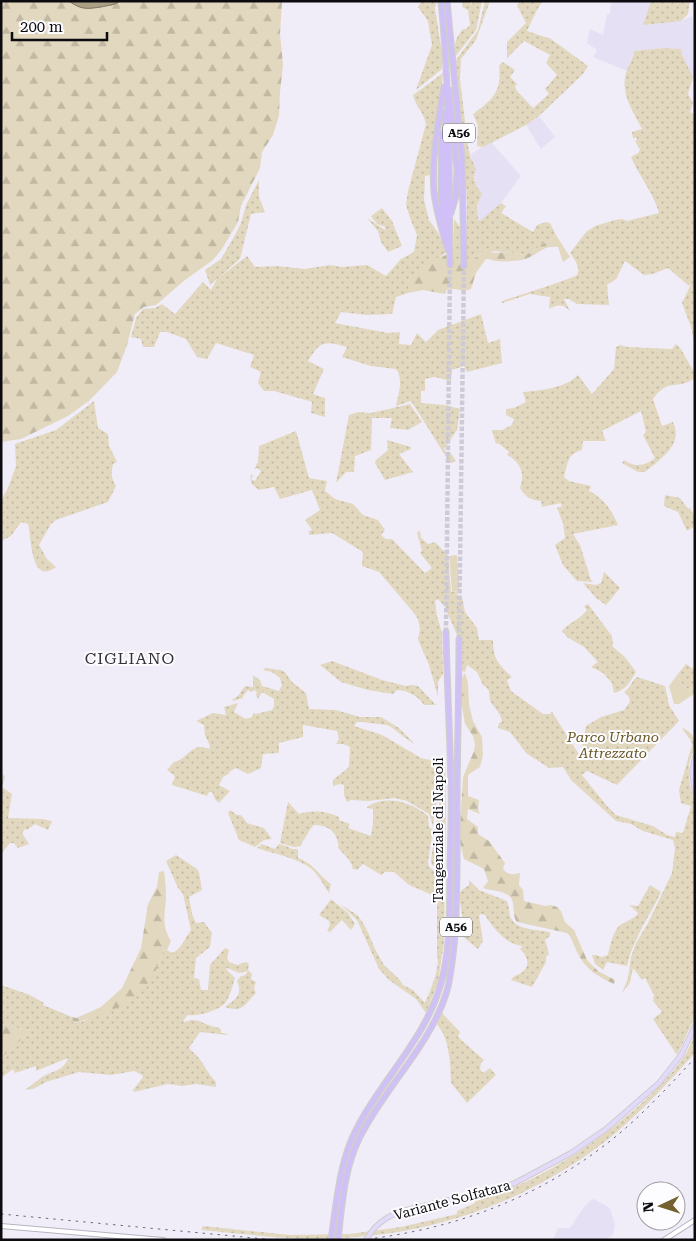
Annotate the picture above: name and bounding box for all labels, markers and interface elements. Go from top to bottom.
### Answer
scale bar [12,10,108,42]
text: 200 m [20,18,63,36]
road number: A56 [443,124,475,142]
district label: CIGLIANO [85,649,175,668]
park label: Parco Urbano Attrezzato [566,729,659,761]
street label: Tangenziale di Napoli [430,757,446,903]
road number: A56 [440,918,472,936]
street label: Variante Solfatara [392,1177,512,1223]
north arrow [636,1181,686,1231]
text: N [640,1201,656,1213]

